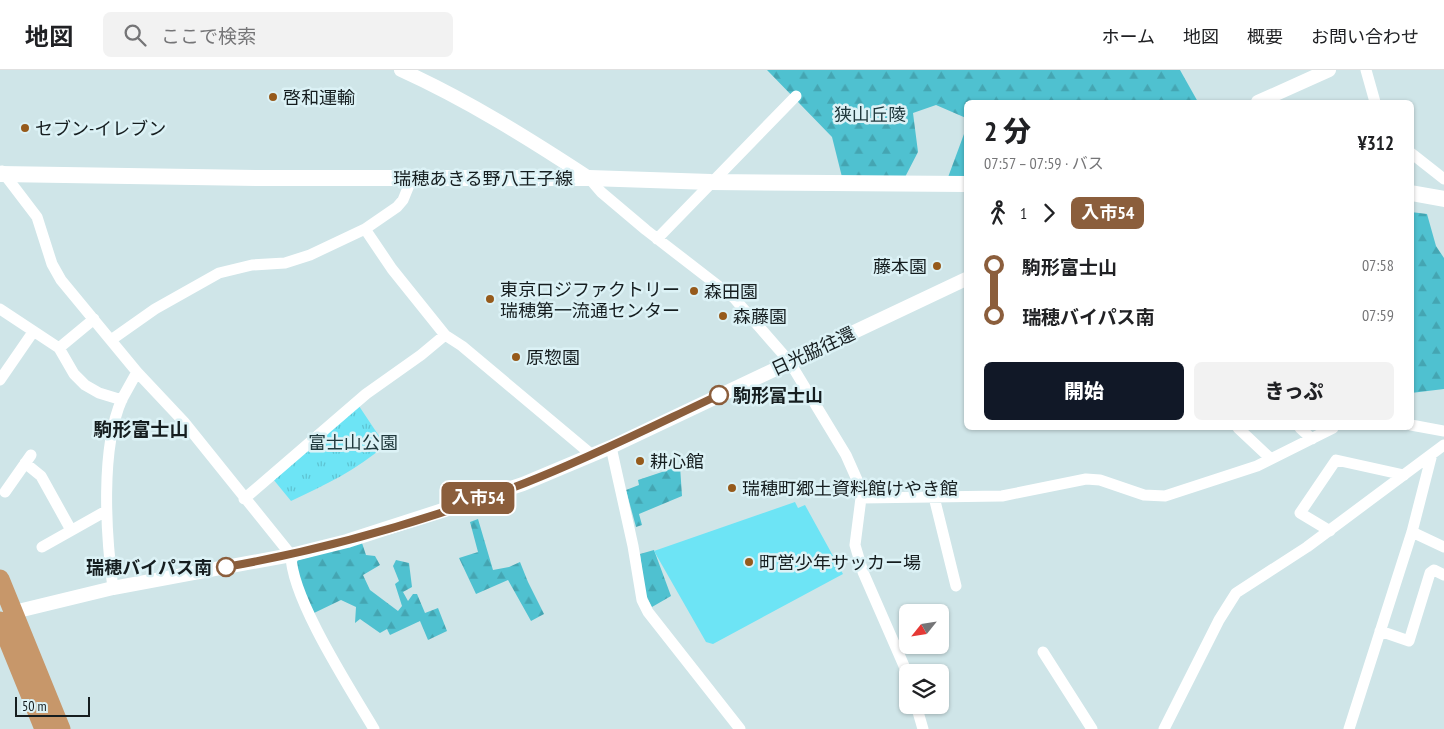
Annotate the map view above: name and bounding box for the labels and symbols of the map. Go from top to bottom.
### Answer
place label: 啓和運輸 [283,86,355,109]
marker: 啓和運輸 [267,91,279,103]
park label: 狭山丘陵 [834,103,906,126]
place label: セブン-イレブン [35,117,166,140]
marker: セブン-イレブン [19,122,31,134]
street label: 瑞穂あきる野八王子線 [393,167,573,190]
place label: 藤本園 [873,255,927,278]
marker: 藤本園 [931,260,943,272]
place label: 東京ロジファクトリー 瑞穂第一流通センター [500,278,680,322]
place label: 森田園 [704,280,758,303]
marker: 森田園 [688,285,700,297]
marker: 東京ロジファクトリー 瑞穂第一流通センター [484,293,496,305]
place label: 森藤園 [733,305,787,328]
marker: 森藤園 [717,310,729,322]
street label: 日光脇往還 [767,322,859,380]
place label: 原惣園 [526,346,580,369]
marker: 原惣園 [510,351,522,363]
place label: 駒形富士山 [733,384,823,407]
marker: 駒形富士山 [709,385,729,405]
district label: 駒形富士山 [93,417,189,441]
park label: 富士山公園 [308,431,398,454]
place label: 耕心館 [650,450,704,473]
marker: 耕心館 [634,455,646,467]
place label: 瑞穂町郷土資料館けやき館 [742,477,958,500]
line badge: 入市54 [443,482,513,514]
marker: 瑞穂町郷土資料館けやき館 [726,482,738,494]
place label: 町営少年サッカー場 [759,551,921,574]
place label: 瑞穂バイパス南 [86,556,212,579]
marker: 町営少年サッカー場 [743,556,755,568]
marker: 瑞穂バイパス南 [216,557,236,577]
north arrow [899,604,949,654]
scale bar [15,694,90,717]

